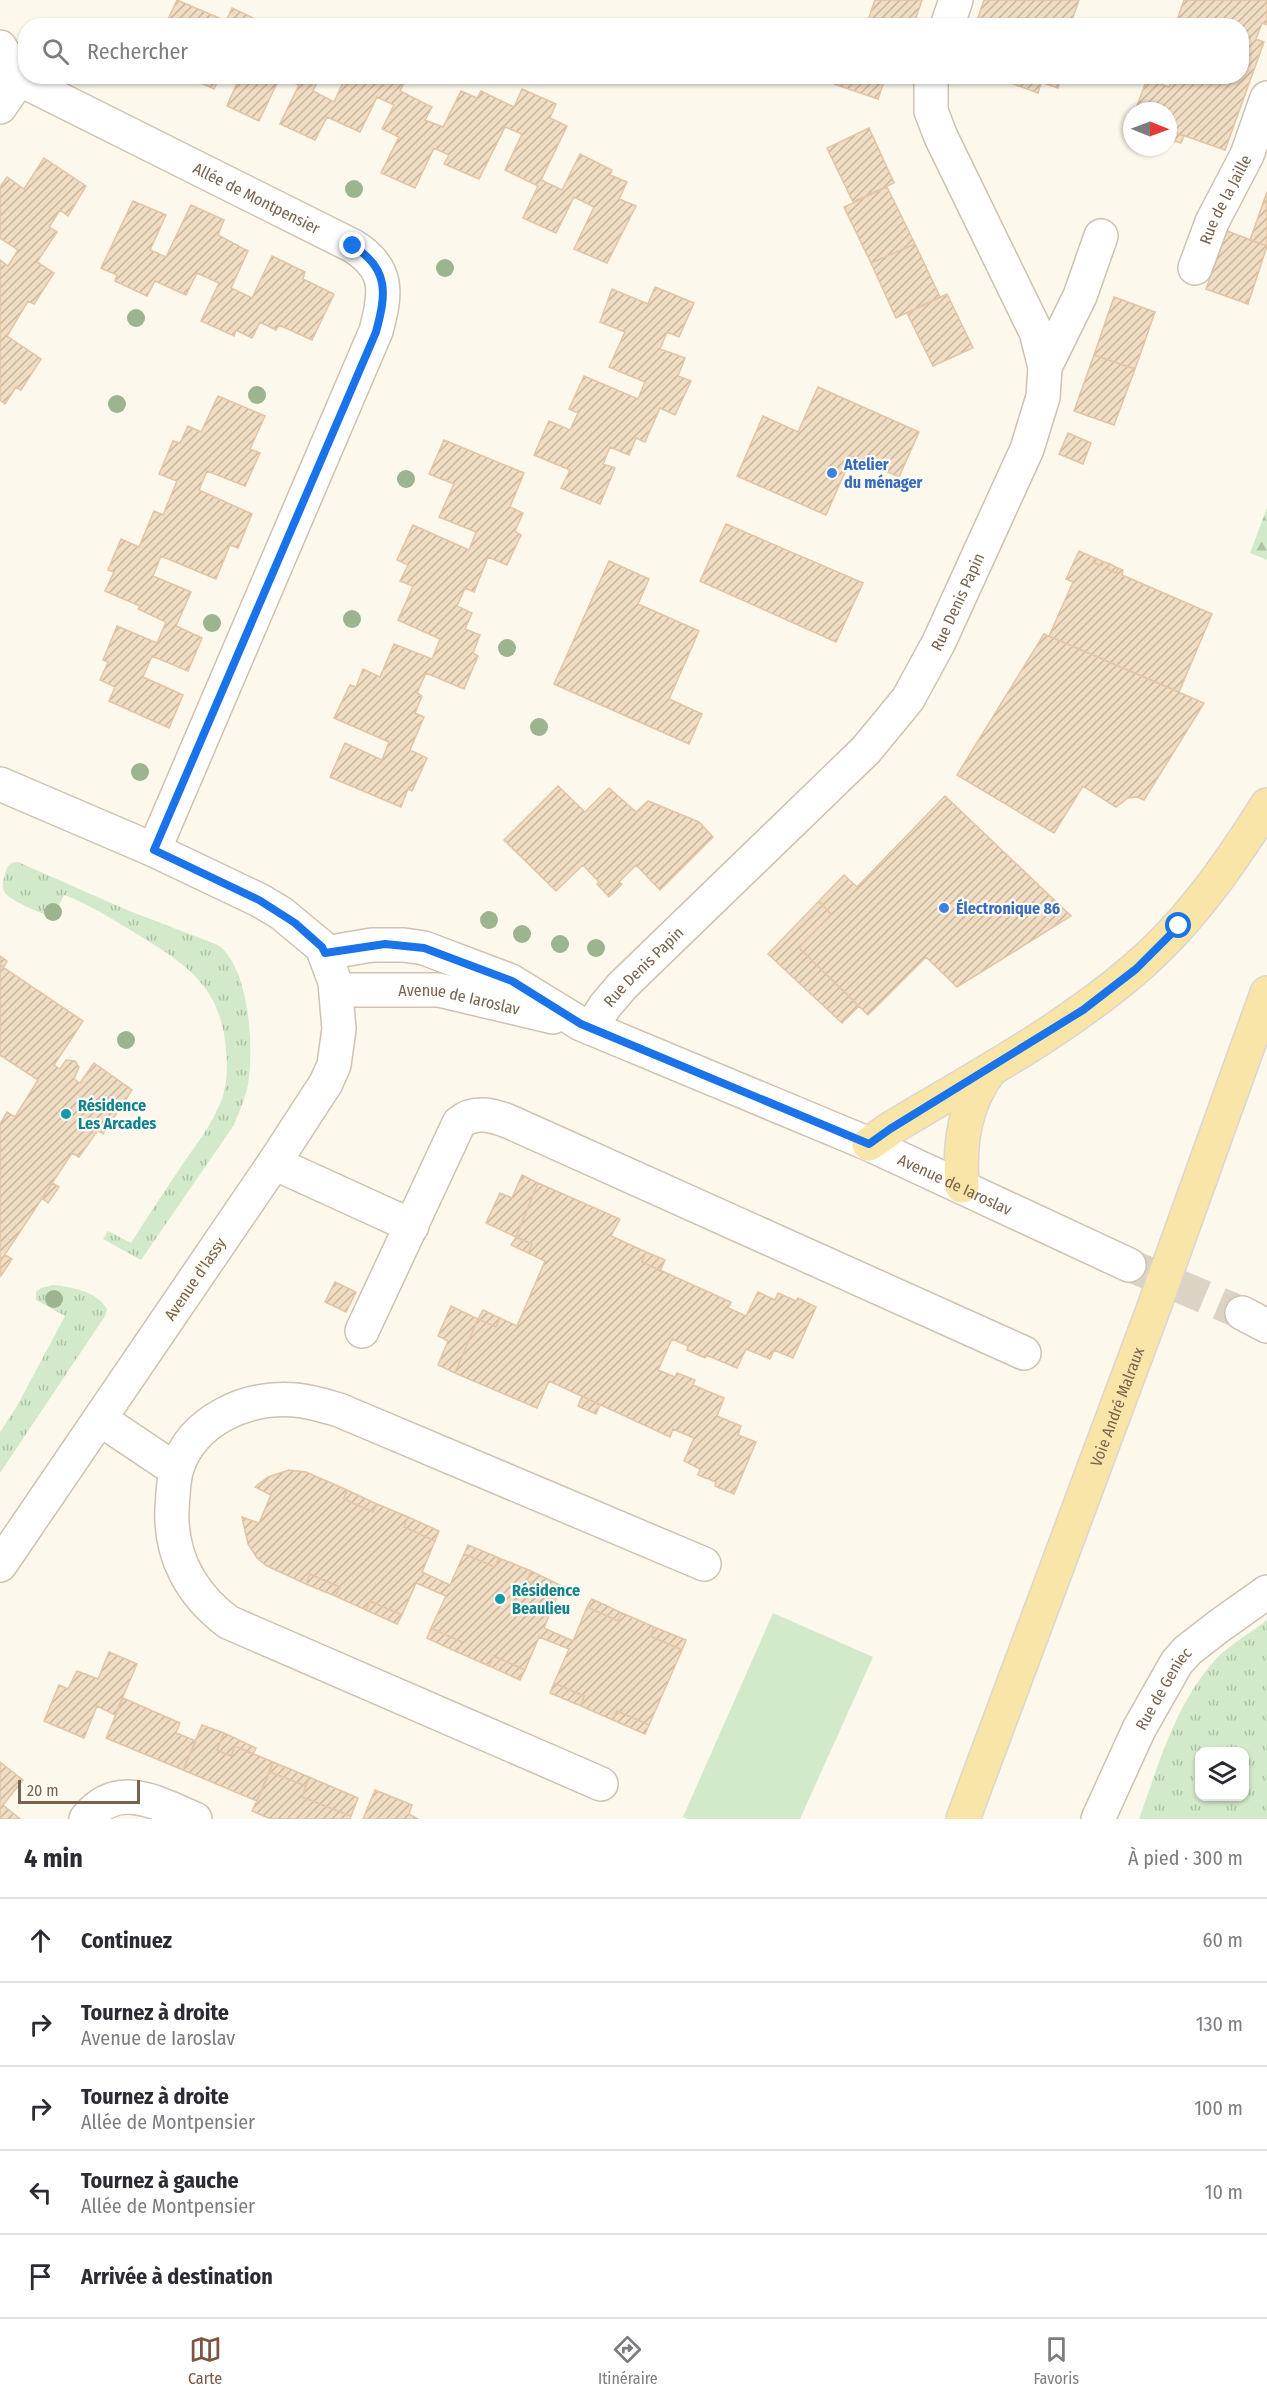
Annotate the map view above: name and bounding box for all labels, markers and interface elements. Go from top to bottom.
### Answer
search box [18,18,1249,84]
icon: search [39,35,72,68]
text: Rechercher [87,38,188,65]
north arrow [1123,102,1177,156]
street label: Rue de la Jaille [1195,151,1255,247]
street label: Allée de Montpensier [190,158,324,238]
route end [339,232,365,258]
place label: Atelier du ménager [843,455,923,492]
marker: Atelier du ménager [825,466,839,480]
street label: Rue Denis Papin [927,550,988,654]
place label: Électronique 86 [956,898,1060,918]
marker: Électronique 86 [937,901,951,915]
route start [1165,912,1191,938]
street label: Rue Denis Papin [599,923,687,1010]
street label: Avenue de Iaroslav [398,981,522,1018]
place label: Résidence Les Arcades [78,1096,156,1133]
marker: Résidence Les Arcades [59,1107,73,1121]
street label: Avenue de Iaroslav [895,1149,1015,1219]
street label: Avenue d'Iassy [160,1233,230,1324]
street label: Voie André Malraux [1086,1345,1148,1469]
place label: Résidence Beaulieu [512,1581,580,1618]
marker: Résidence Beaulieu [493,1592,507,1606]
street label: Rue de Geniec [1131,1643,1195,1733]
map controls [1195,1747,1249,1801]
button: layers [1195,1747,1249,1801]
scale bar [18,1777,140,1804]
text: 20 m [27,1781,58,1800]
text: 4 min [24,1843,83,1874]
text: À pied · 300 m [1128,1846,1243,1870]
icon: ahead [24,1924,57,1957]
text: Continuez [81,1927,172,1954]
text: 60 m [1203,1928,1243,1952]
text: Tournez à droite [81,1999,229,2026]
icon: right [24,2008,57,2041]
text: 130 m [1196,2012,1243,2036]
text: Avenue de Iaroslav [81,2026,235,2050]
text: Tournez à droite [81,2083,229,2110]
icon: right [24,2092,57,2125]
text: 100 m [1194,2096,1243,2120]
text: Allée de Montpensier [81,2110,255,2134]
text: Tournez à gauche [81,2167,239,2194]
icon: left [24,2176,57,2209]
text: 10 m [1205,2180,1243,2204]
text: Allée de Montpensier [81,2194,255,2218]
icon: arrive [24,2260,57,2293]
text: Arrivée à destination [81,2263,273,2290]
tab: Carte [188,2333,222,2388]
tab: Itinéraire [598,2333,658,2388]
tab: Favoris [1034,2333,1079,2388]

